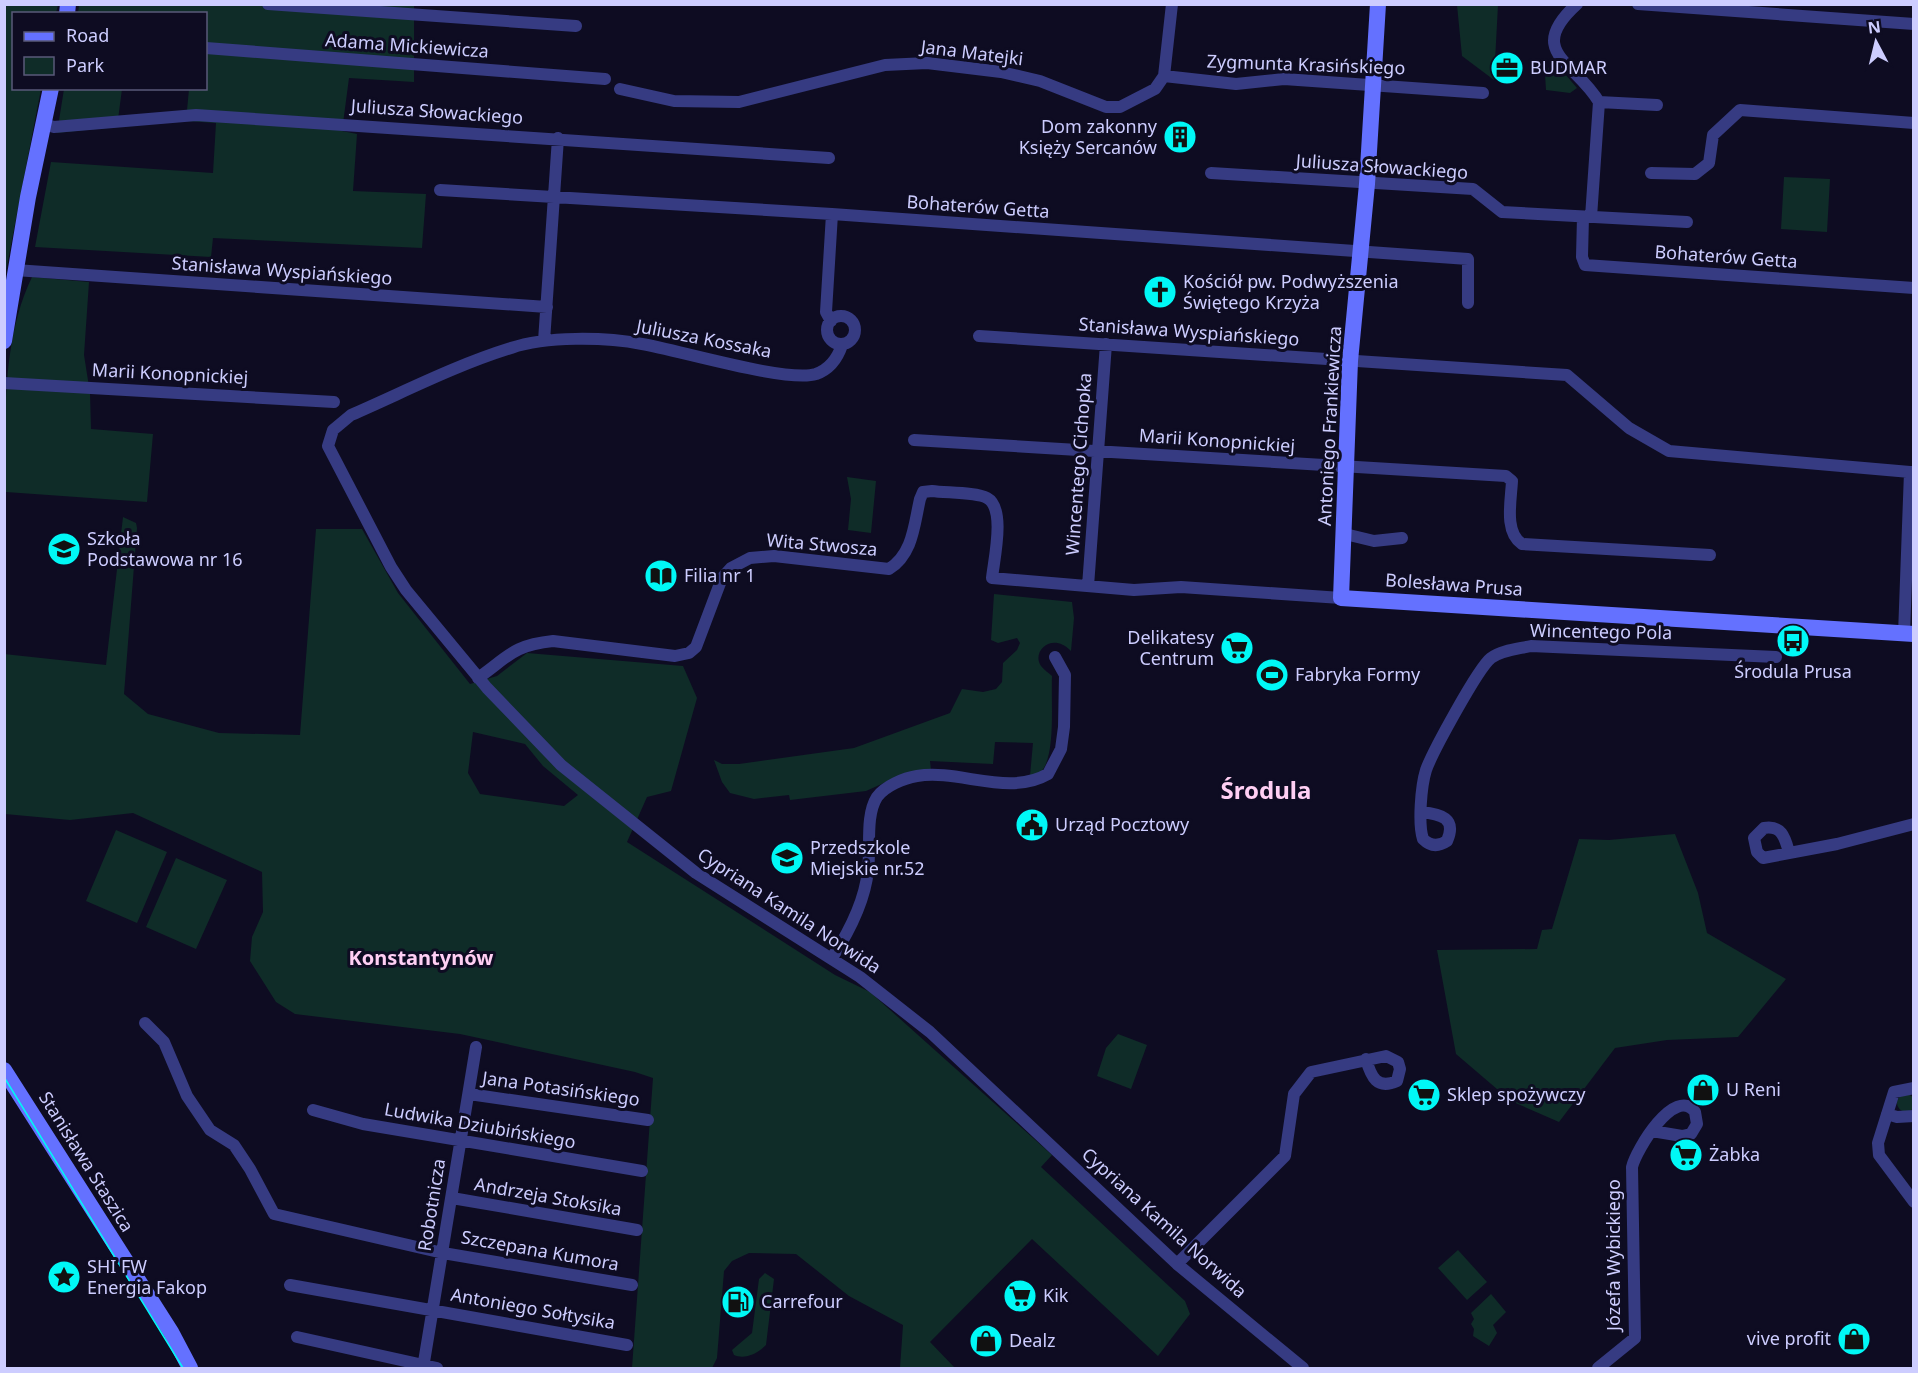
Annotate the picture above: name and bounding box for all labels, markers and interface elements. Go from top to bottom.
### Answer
legend [12,12,207,90]
north arrow [1846,12,1906,72]
text: N [1866,15,1882,39]
text: Road [66,23,109,47]
street label: Adama Mickiewicza [324,27,490,63]
street label: Jana Matejki [918,34,1025,70]
street label: Zygmunta Krasińskiego [1206,49,1406,79]
office icon: BUDMAR [1489,50,1525,86]
text: Park [66,53,104,77]
place label: BUDMAR [1530,55,1607,79]
street label: Juliusza Słowackiego [348,93,524,129]
place label: Dom zakonny Księży Sercanów [1019,114,1158,159]
building icon: Dom zakonny Księży Sercanów [1162,119,1198,155]
street label: Juliusza Słowackiego [1293,148,1469,184]
street label: Bohaterów Getta [906,189,1050,223]
street label: Bohaterów Getta [1654,239,1798,273]
street label: Stanisława Wyspiańskiego [171,250,393,290]
place label: Kościół pw. Podwyższenia Świętego Krzyża [1183,269,1399,314]
church icon: Kościół pw. Podwyższenia Świętego Krzyża [1142,274,1178,310]
street label: Stanisława Wyspiańskiego [1078,311,1300,351]
street label: Juliusza Kossaka [632,313,774,363]
street label: Antoniego Frankiewicza [1312,325,1346,527]
street label: Marii Konopnickiej [91,357,249,389]
street label: Wincentego Cichopka [1060,372,1096,556]
street label: Marii Konopnickiej [1138,423,1296,457]
place label: Szkoła Podstawowa nr 16 [87,526,243,571]
street label: Wita Stwosza [766,527,879,561]
school or university icon: Szkoła Podstawowa nr 16 [46,531,82,567]
library icon: Filia nr 1 [643,558,679,594]
place label: Filia nr 1 [684,563,756,587]
street label: Bolesława Prusa [1384,567,1524,601]
street label: Wincentego Pola [1530,618,1672,644]
bus stop icon: Środula Prusa [1775,623,1811,659]
place label: Delikatesy Centrum [1127,625,1215,670]
supermarket icon: Delikatesy Centrum [1219,630,1255,666]
sports icon: Fabryka Formy [1254,657,1290,693]
place label: Środula Prusa [1734,659,1852,683]
place label: Fabryka Formy [1295,662,1421,686]
district label: Środula [1221,773,1311,806]
public building icon: Urząd Pocztowy [1014,807,1050,843]
place label: Urząd Pocztowy [1055,812,1190,836]
place label: Przedszkole Miejskie nr.52 [810,835,925,880]
school or university icon: Przedszkole Miejskie nr.52 [769,840,805,876]
street label: Cypriana Kamila Norwida [693,842,886,978]
district label: Konstantynów [349,944,493,971]
street label: Jana Potasińskiego [479,1065,641,1111]
shop icon: U Reni [1685,1072,1721,1108]
supermarket icon: Sklep spożywczy [1406,1077,1442,1113]
place label: U Reni [1726,1077,1781,1101]
place label: Sklep spożywczy [1447,1082,1586,1106]
street label: Stanisława Staszica [34,1087,140,1236]
street label: Ludwika Dziubińskiego [383,1096,578,1154]
supermarket icon: Żabka [1668,1137,1704,1173]
street label: Cypriana Kamila Norwida [1077,1142,1252,1303]
place label: Żabka [1709,1142,1760,1166]
street label: Robotnicza [412,1157,450,1253]
street label: Andrzeja Stoksika [473,1171,624,1221]
street label: Józefa Wybickiego [1601,1179,1625,1333]
street label: Szczepana Kumora [459,1224,621,1276]
place label: SHI FW Energia Fakop [87,1254,207,1299]
place icon: SHI FW Energia Fakop [46,1259,82,1295]
supermarket icon: Kik [1002,1278,1038,1314]
street label: Antoniego Sołtysika [449,1282,617,1334]
place label: Kik [1043,1283,1069,1307]
fuel station icon: Carrefour [720,1284,756,1320]
place label: Carrefour [761,1289,843,1313]
shop icon: vive profit [1836,1321,1872,1357]
shop icon: Dealz [968,1323,1004,1359]
place label: vive profit [1747,1326,1831,1350]
place label: Dealz [1009,1328,1056,1352]

